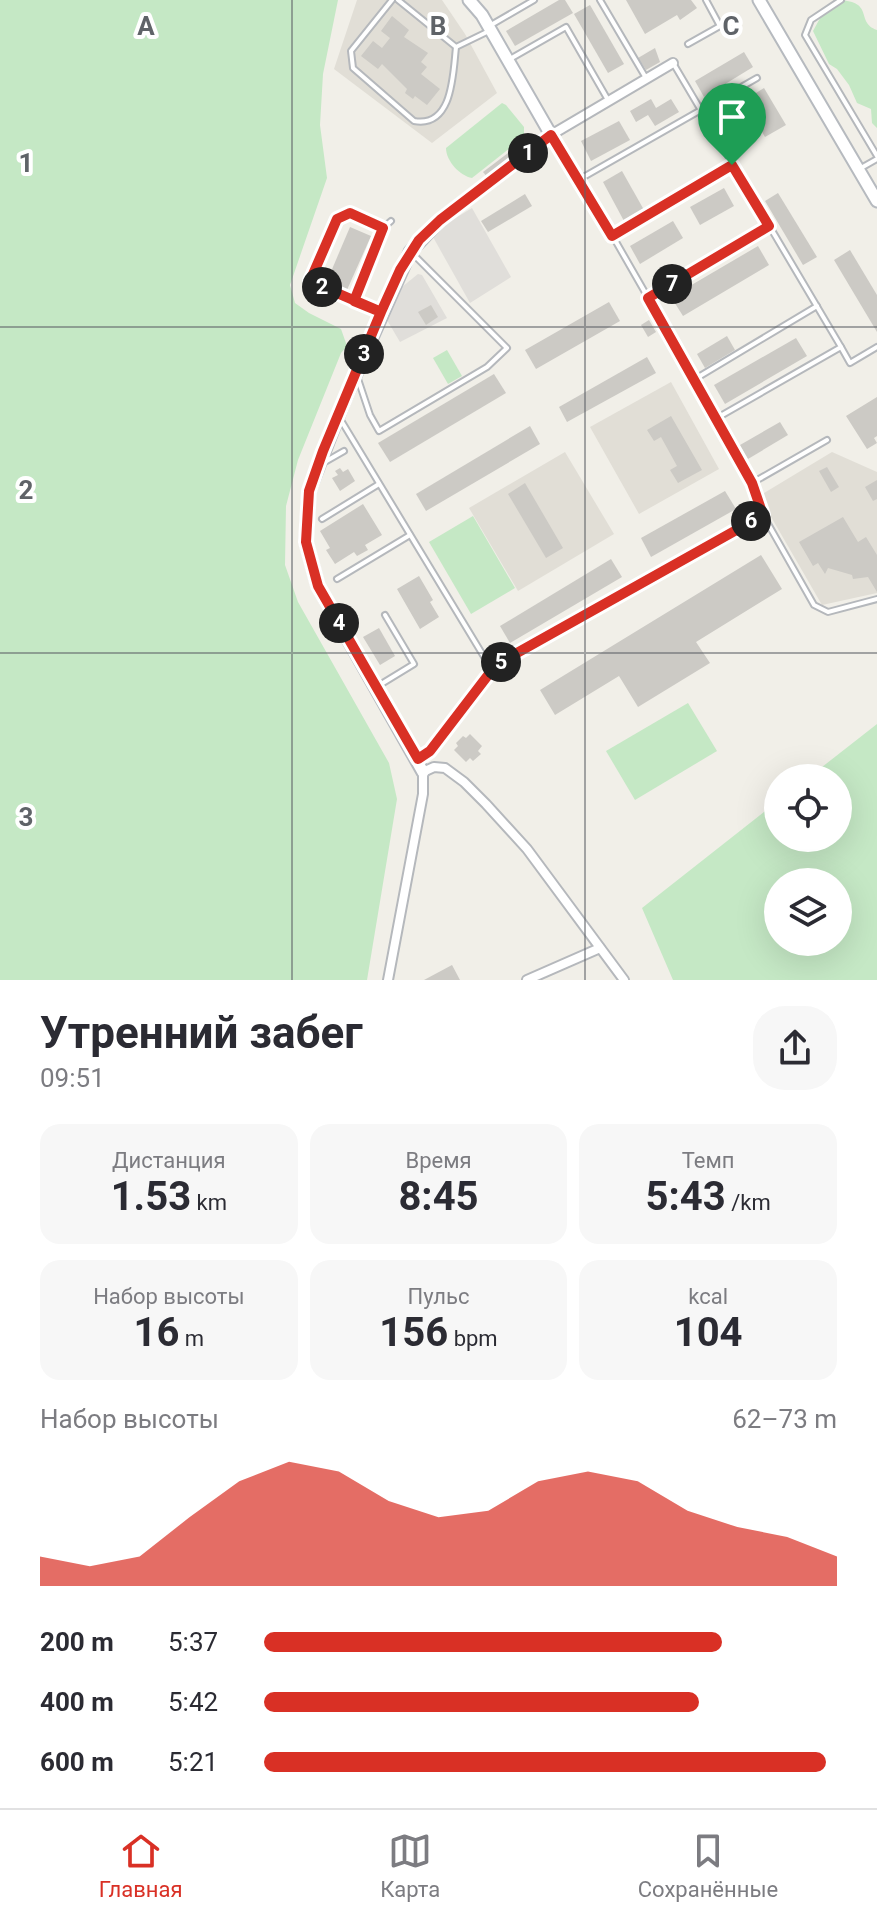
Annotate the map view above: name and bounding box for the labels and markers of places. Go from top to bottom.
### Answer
pin [698,83,766,165]
pin: 1 [508,133,548,173]
pin: 7 [652,264,692,304]
pin: 2 [302,267,342,307]
pin: 3 [344,334,384,374]
pin: 6 [731,501,771,541]
pin: 4 [319,603,359,643]
pin: 5 [481,642,521,682]

